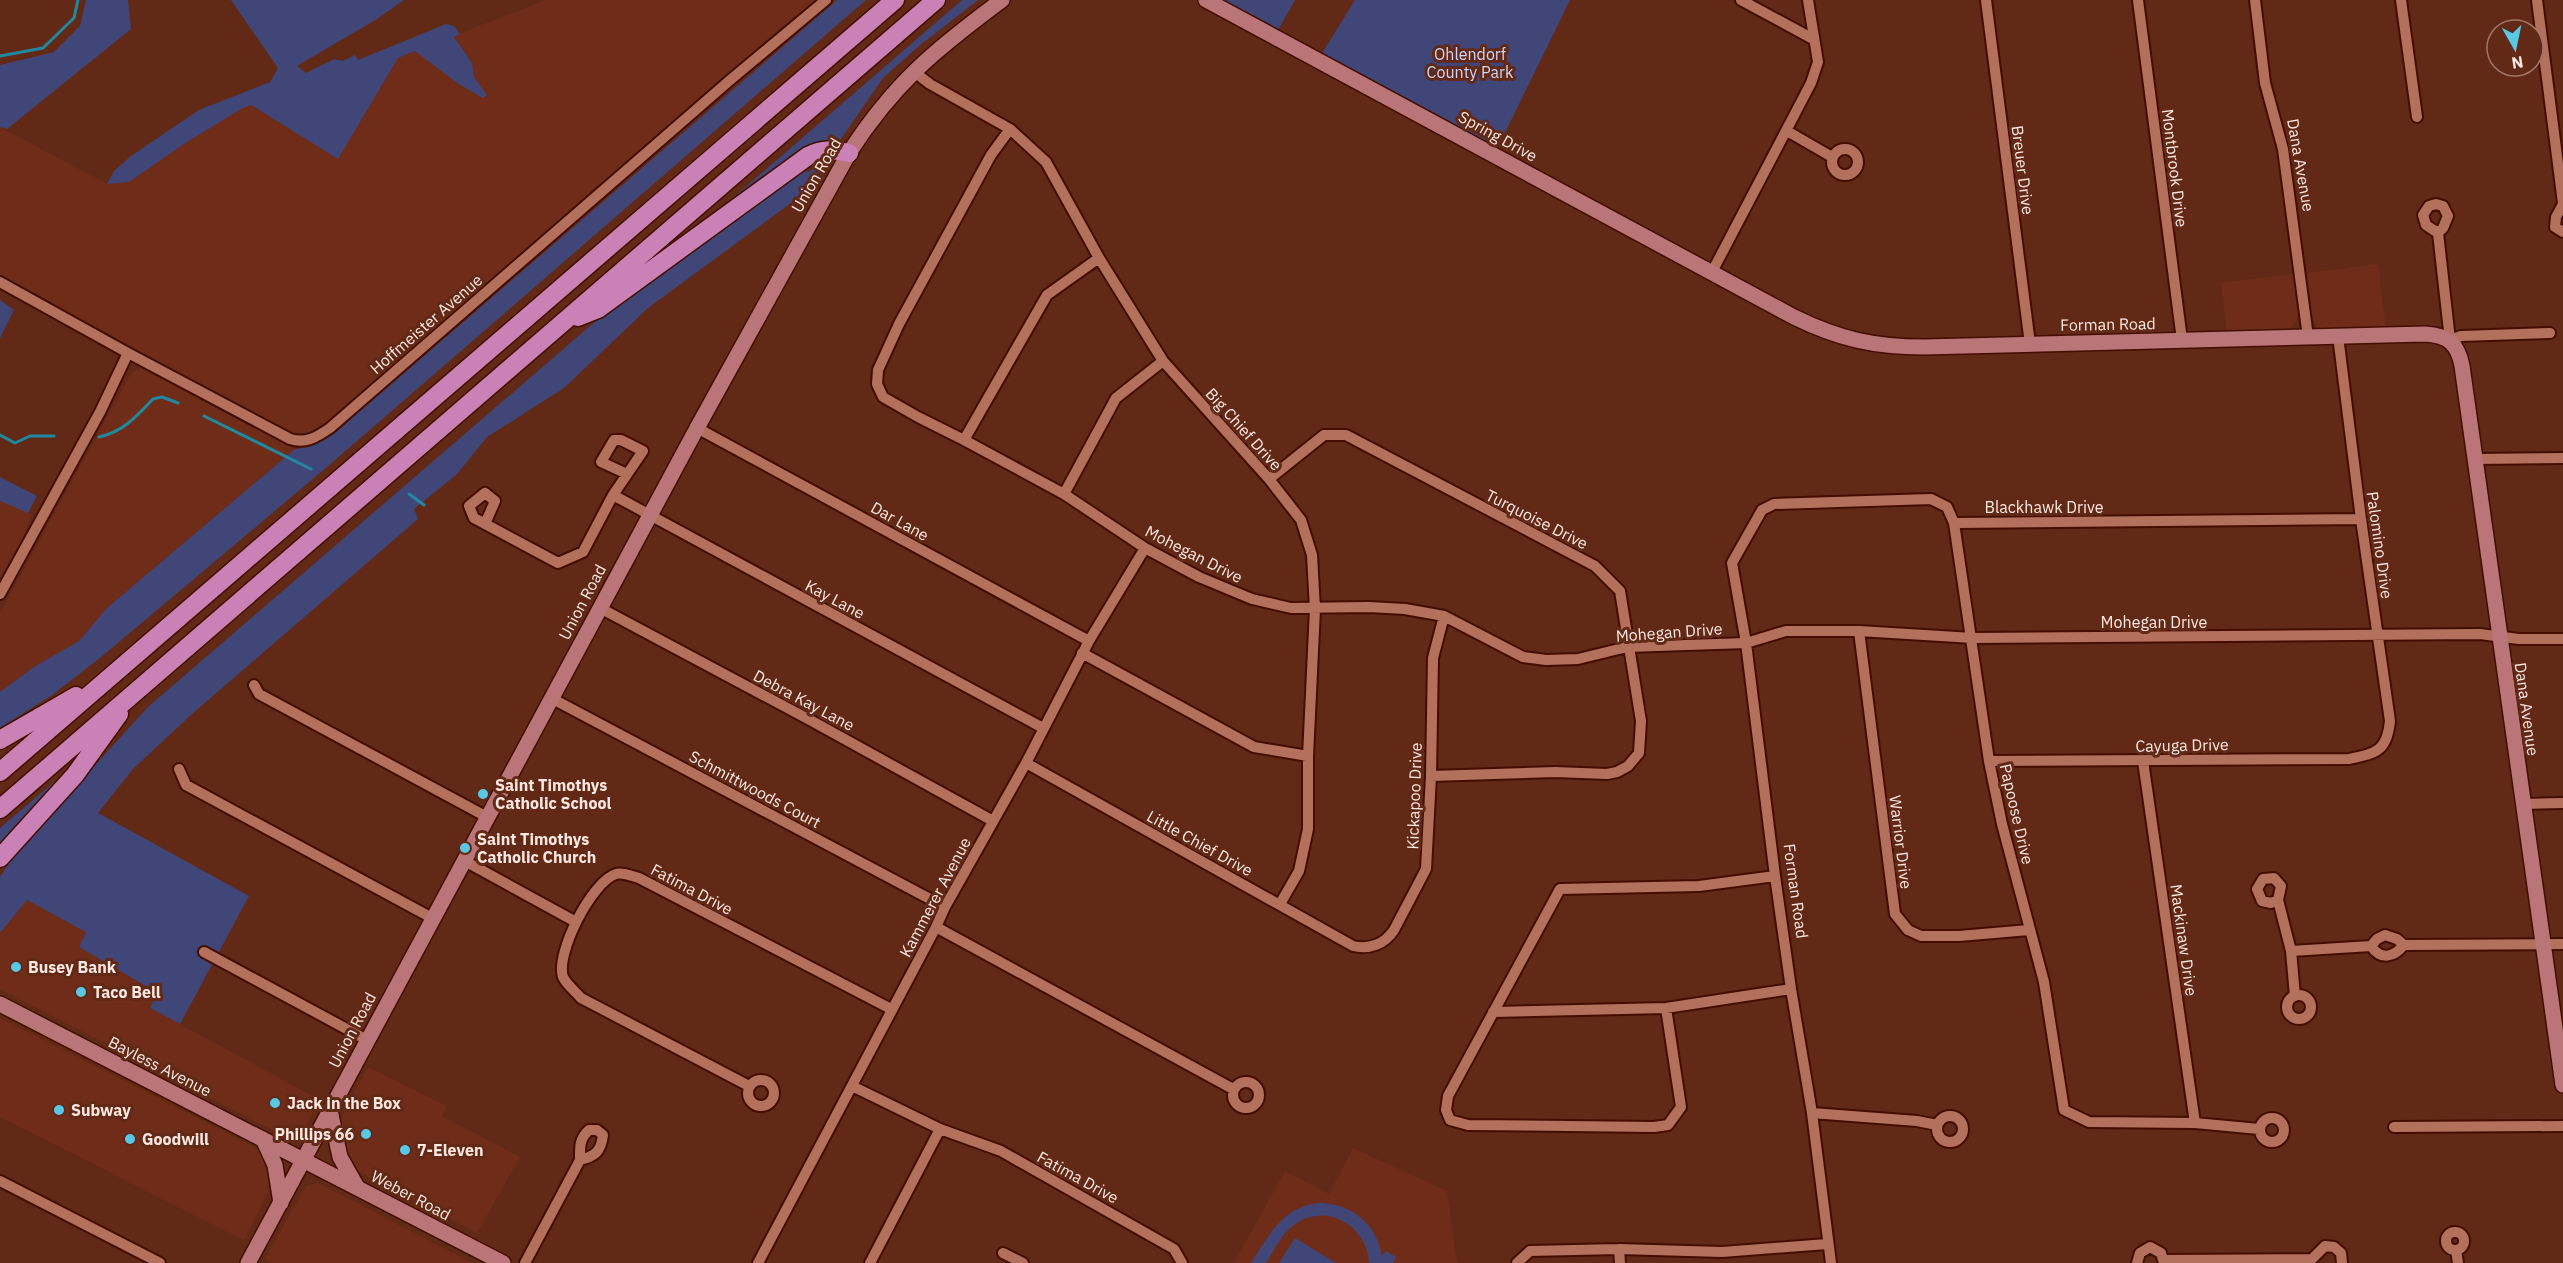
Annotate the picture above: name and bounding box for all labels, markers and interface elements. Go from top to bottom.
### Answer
north arrow [2485,18,2545,78]
park label: Ohlendorf County Park [1427,44,1514,82]
text: N [2510,52,2525,74]
street label: Spring Drive [1455,106,1541,166]
street label: Montbrook Drive [2158,108,2192,228]
street label: Dana Avenue [2283,117,2319,213]
street label: Breuer Drive [2008,124,2038,216]
street label: Union Road [787,134,845,216]
street label: Hoffmeister Avenue [366,270,486,378]
street label: Forman Road [2060,313,2156,335]
street label: Big Chief Drive [1202,383,1287,475]
street label: Turquoise Drive [1483,485,1592,553]
street label: Palomino Drive [2363,490,2397,600]
street label: Dar Lane [867,497,933,545]
street label: Blackhawk Drive [1984,497,2104,517]
street label: Mohegan Drive [1142,521,1246,587]
street label: Union Road [554,561,610,643]
street label: Kay Lane [802,575,868,623]
street label: Mohegan Drive [2101,612,2208,632]
street label: Mohegan Drive [1615,618,1723,646]
street label: Dana Avenue [2511,661,2543,757]
street label: Debra Kay Lane [750,665,858,735]
street label: Cayuga Drive [2135,734,2229,756]
street label: Kickapoo Drive [1402,742,1426,850]
street label: Schmittwoods Court [686,746,824,832]
street label: Papoose Drive [1996,762,2038,867]
place label: Saint Timothys Catholic School [495,775,611,813]
marker: Saint Timothys Catholic School [476,787,490,801]
street label: Warrior Drive [1885,794,1917,890]
street label: Little Chief Drive [1144,806,1257,880]
place label: Saint Timothys Catholic Church [477,829,596,867]
street label: Kammerer Avenue [895,833,975,960]
marker: Saint Timothys Catholic Church [458,841,472,855]
street label: Forman Road [1779,842,1813,940]
street label: Fatima Drive [648,859,737,919]
street label: Mackinaw Drive [2166,883,2202,997]
place label: Busey Bank [28,957,117,977]
marker: Busey Bank [9,960,23,974]
place label: Taco Bell [93,982,161,1002]
marker: Taco Bell [74,985,88,999]
street label: Union Road [324,989,380,1071]
street label: Bayless Avenue [105,1031,215,1101]
place label: Jack in the Box [287,1093,401,1113]
marker: Jack in the Box [268,1096,282,1110]
place label: Subway [71,1100,131,1120]
marker: Subway [52,1103,66,1117]
place label: Phillips 66 [274,1124,354,1144]
marker: Phillips 66 [359,1127,373,1141]
place label: Goodwill [142,1129,209,1149]
marker: Goodwill [123,1132,137,1146]
place label: 7-Eleven [417,1140,483,1160]
marker: 7-Eleven [398,1143,412,1157]
street label: Fatima Drive [1034,1146,1122,1208]
street label: Weber Road [368,1166,454,1224]

